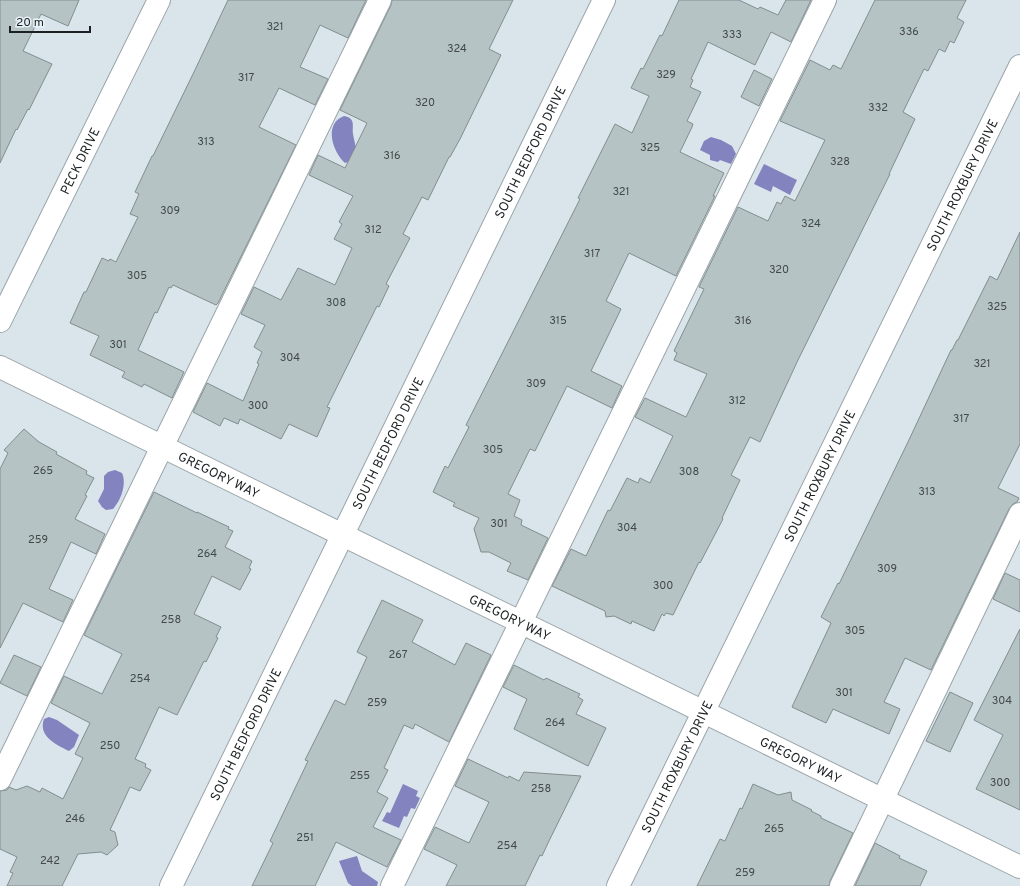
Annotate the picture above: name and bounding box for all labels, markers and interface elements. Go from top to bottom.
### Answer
scale bar [10,8,90,34]
text: 20 m [16,15,44,31]
house number: 321 [266,20,284,34]
house number: 336 [899,25,919,39]
house number: 333 [722,28,742,42]
house number: 324 [447,42,467,56]
house number: 329 [656,68,676,82]
house number: 317 [238,71,254,85]
street label: SOUTH BEDFORD DRIVE [492,84,571,222]
house number: 320 [415,96,435,110]
house number: 332 [868,101,888,115]
street label: SOUTH ROXBURY DRIVE [924,117,1003,254]
street label: PECK DRIVE [58,125,105,198]
house number: 313 [197,135,215,149]
house number: 325 [640,141,660,155]
house number: 316 [383,149,401,163]
house number: 328 [830,155,850,169]
house number: 321 [612,185,630,199]
house number: 309 [160,204,180,218]
house number: 324 [801,217,821,231]
house number: 312 [364,223,382,237]
house number: 317 [584,247,600,261]
house number: 320 [769,263,789,277]
house number: 305 [127,269,147,283]
house number: 308 [326,296,346,310]
house number: 325 [987,300,1007,314]
house number: 315 [549,314,567,328]
house number: 316 [734,314,752,328]
house number: 301 [109,338,127,352]
house number: 304 [280,351,300,365]
house number: 321 [973,357,991,371]
street label: SOUTH BEDFORD DRIVE [350,375,428,513]
house number: 309 [526,377,546,391]
house number: 312 [728,394,746,408]
house number: 300 [248,399,268,413]
street label: SOUTH ROXBURY DRIVE [782,408,860,545]
house number: 317 [953,412,969,426]
house number: 305 [483,443,503,457]
street label: GREGORY WAY [175,449,262,503]
house number: 265 [33,464,53,478]
house number: 308 [679,465,699,479]
house number: 313 [918,485,936,499]
house number: 301 [490,517,508,531]
house number: 304 [617,521,637,535]
house number: 259 [28,533,48,547]
house number: 264 [197,547,217,561]
house number: 309 [877,562,897,576]
house number: 300 [653,579,673,593]
street label: GREGORY WAY [466,592,553,646]
house number: 258 [161,613,181,627]
house number: 305 [845,624,865,638]
house number: 267 [389,648,408,662]
street label: SOUTH BEDFORD DRIVE [208,666,286,804]
house number: 254 [130,672,150,686]
house number: 301 [835,686,853,700]
house number: 304 [992,694,1012,708]
house number: 259 [367,696,387,710]
street label: SOUTH ROXBURY DRIVE [639,699,717,836]
house number: 264 [545,716,565,730]
street label: GREGORY WAY [757,735,843,788]
house number: 250 [100,739,120,753]
house number: 255 [350,769,370,783]
house number: 300 [990,776,1010,790]
house number: 258 [531,782,551,796]
house number: 246 [65,812,85,826]
house number: 265 [764,822,784,836]
house number: 251 [296,831,314,845]
house number: 254 [497,839,517,853]
house number: 242 [40,854,60,868]
house number: 259 [735,866,755,880]

